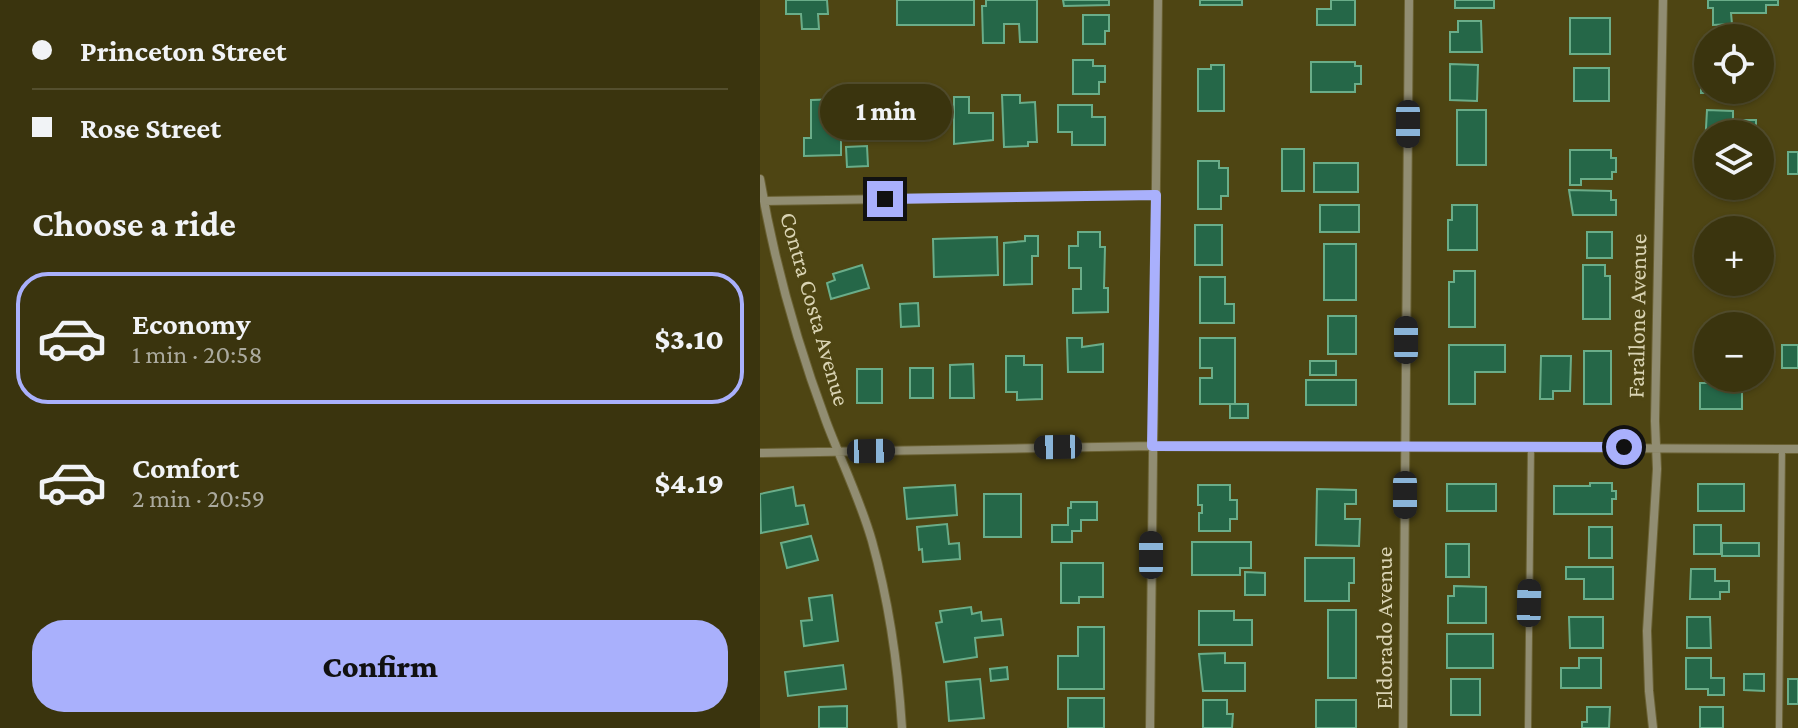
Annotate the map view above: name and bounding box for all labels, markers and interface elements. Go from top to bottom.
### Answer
map controls [1694,24,1774,392]
button: locate [1694,24,1774,104]
text: Princeton Street [80,34,287,67]
callout: 1 min [819,83,951,139]
text: 1 min [856,97,916,126]
car [1396,100,1420,148]
text: Rose Street [80,111,221,144]
button: layers [1694,120,1774,200]
route end [867,181,903,217]
text: Choose a ride [32,204,236,244]
street label: Contra Costa Avenue [775,209,856,409]
button: + [1694,216,1774,296]
street label: Farallone Avenue [1622,233,1651,399]
icon: car [36,302,108,374]
text: Economy [132,307,251,340]
button: − [1694,312,1774,392]
car [1394,316,1418,364]
text: $3.10 [654,322,724,355]
text: 1 min · 20:58 [132,340,262,369]
route start [1606,429,1642,465]
car [1034,435,1082,459]
car [847,439,895,463]
icon: car [36,446,108,518]
text: Comfort [132,451,239,484]
text: $4.19 [655,466,724,499]
car [1393,471,1417,519]
text: 2 min · 20:59 [132,484,265,513]
car [1139,531,1163,579]
street label: Eldorado Avenue [1370,547,1397,709]
car [1517,579,1541,627]
button: Confirm [32,620,728,712]

